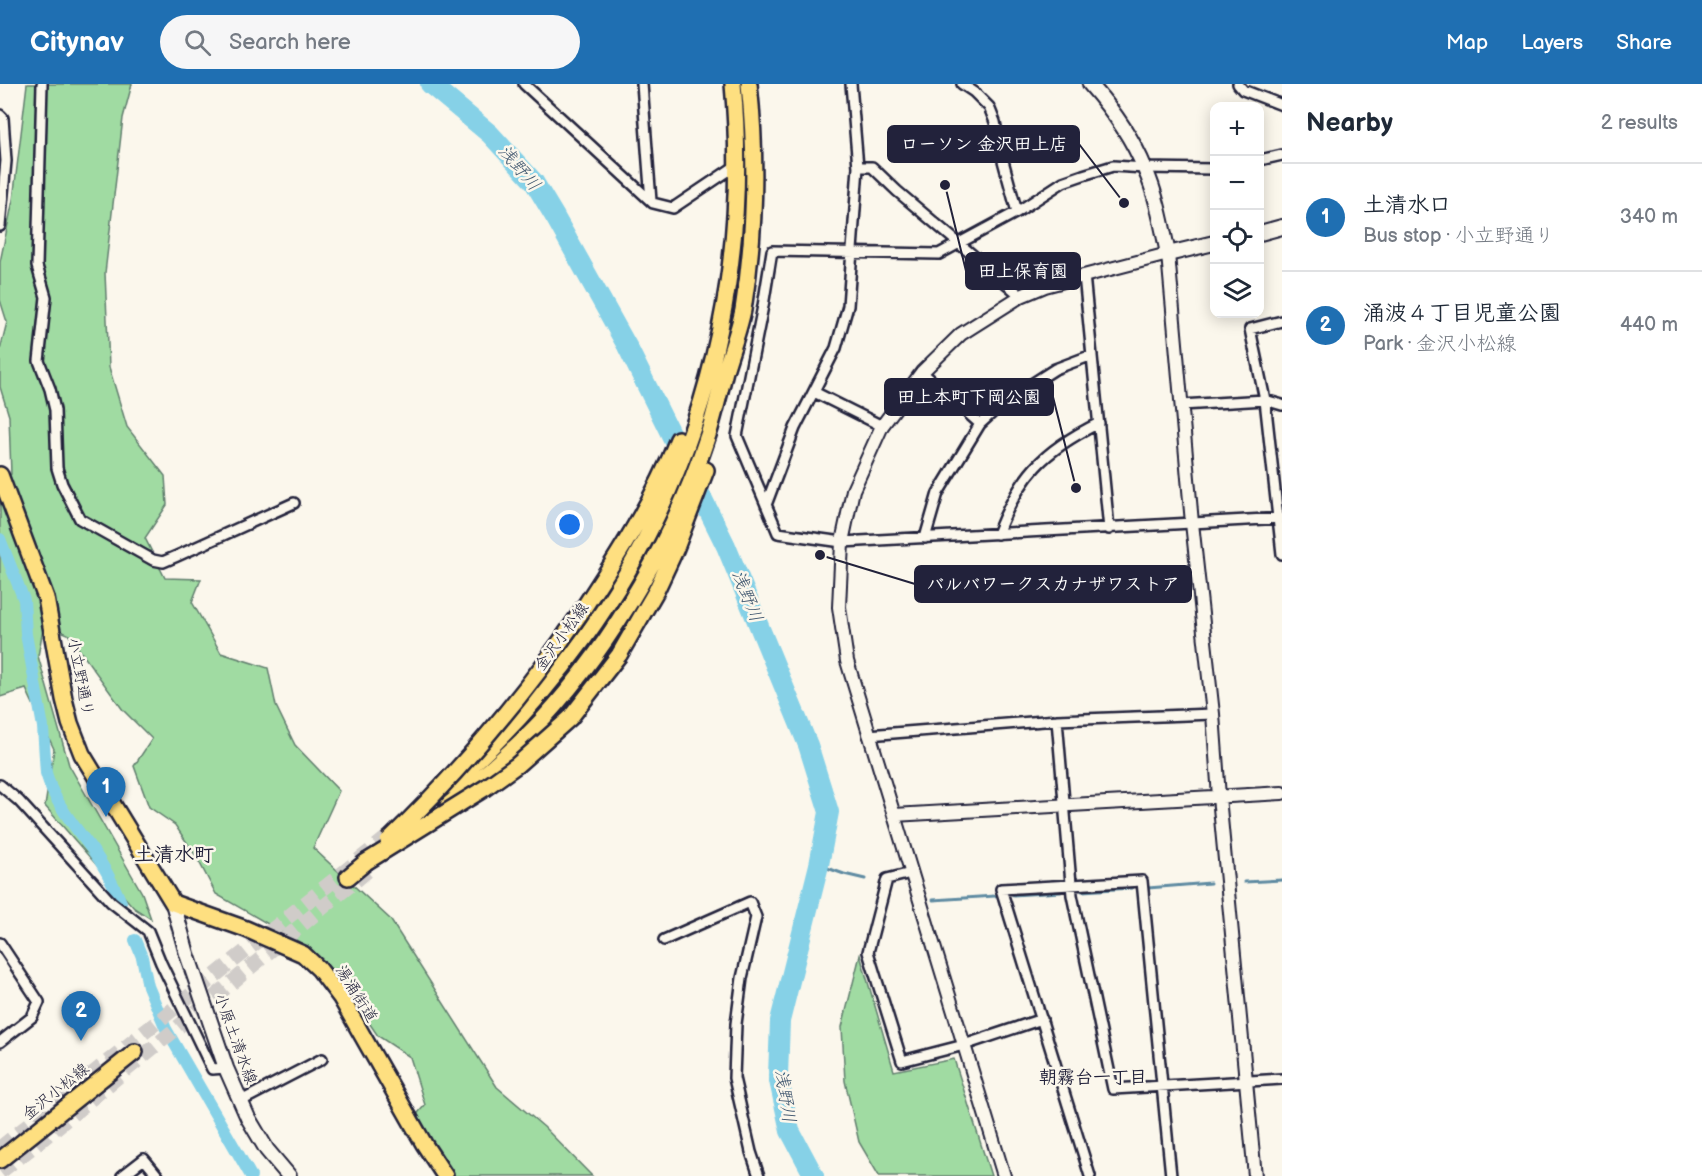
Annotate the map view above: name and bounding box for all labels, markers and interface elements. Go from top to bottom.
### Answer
search box [160,15,580,69]
text: Citynav [30,26,124,59]
icon: search [181,26,214,59]
text: Search here [229,29,351,56]
text: Map [1446,30,1488,55]
text: Layers [1521,30,1583,55]
text: Share [1616,30,1672,55]
map controls [1210,102,1264,318]
button: + [1210,102,1264,156]
text: Nearby [1306,108,1393,139]
text: 2 results [1601,111,1678,135]
callout: ローソン 金沢田上店 [888,126,1079,162]
text: ローソン 金沢田上店 [901,134,1067,155]
water label: 浅野川 [493,141,545,195]
button: − [1210,156,1264,210]
text: 土清水口 [1363,192,1451,219]
text: 1 [1321,205,1330,229]
text: 340 m [1620,205,1678,229]
button: locate [1210,210,1264,264]
text: Bus stop · 小立野通り [1363,224,1555,248]
callout: 田上保育園 [966,253,1080,289]
text: 田上保育園 [978,261,1068,282]
button: layers [1210,264,1264,318]
text: 涌波４丁目児童公園 [1363,300,1561,327]
text: 2 [1320,313,1331,337]
text: 440 m [1620,313,1678,337]
text: Park · 金沢小松線 [1363,332,1516,356]
callout: 田上本町下岡公園 [885,379,1053,415]
text: 田上本町下岡公園 [897,387,1041,408]
your location [555,510,584,539]
callout: バルバワークスカナザワストア [915,566,1191,602]
water label: 浅野川 [727,567,767,625]
text: バルバワークスカナザワストア [926,574,1180,595]
street label: 金沢小松線 [531,599,593,675]
street label: 小立野通り [63,636,97,718]
pin: 1 [86,768,126,817]
district label: 土清水町 [134,843,214,867]
street label: 湯涌街道 [331,962,381,1026]
street label: 小原土清水線 [210,991,260,1087]
pin: 2 [62,992,100,1041]
street label: 金沢小松線 [19,1059,93,1125]
district label: 朝霧台一丁目 [1039,1067,1147,1088]
water label: 浅野川 [770,1068,800,1124]

